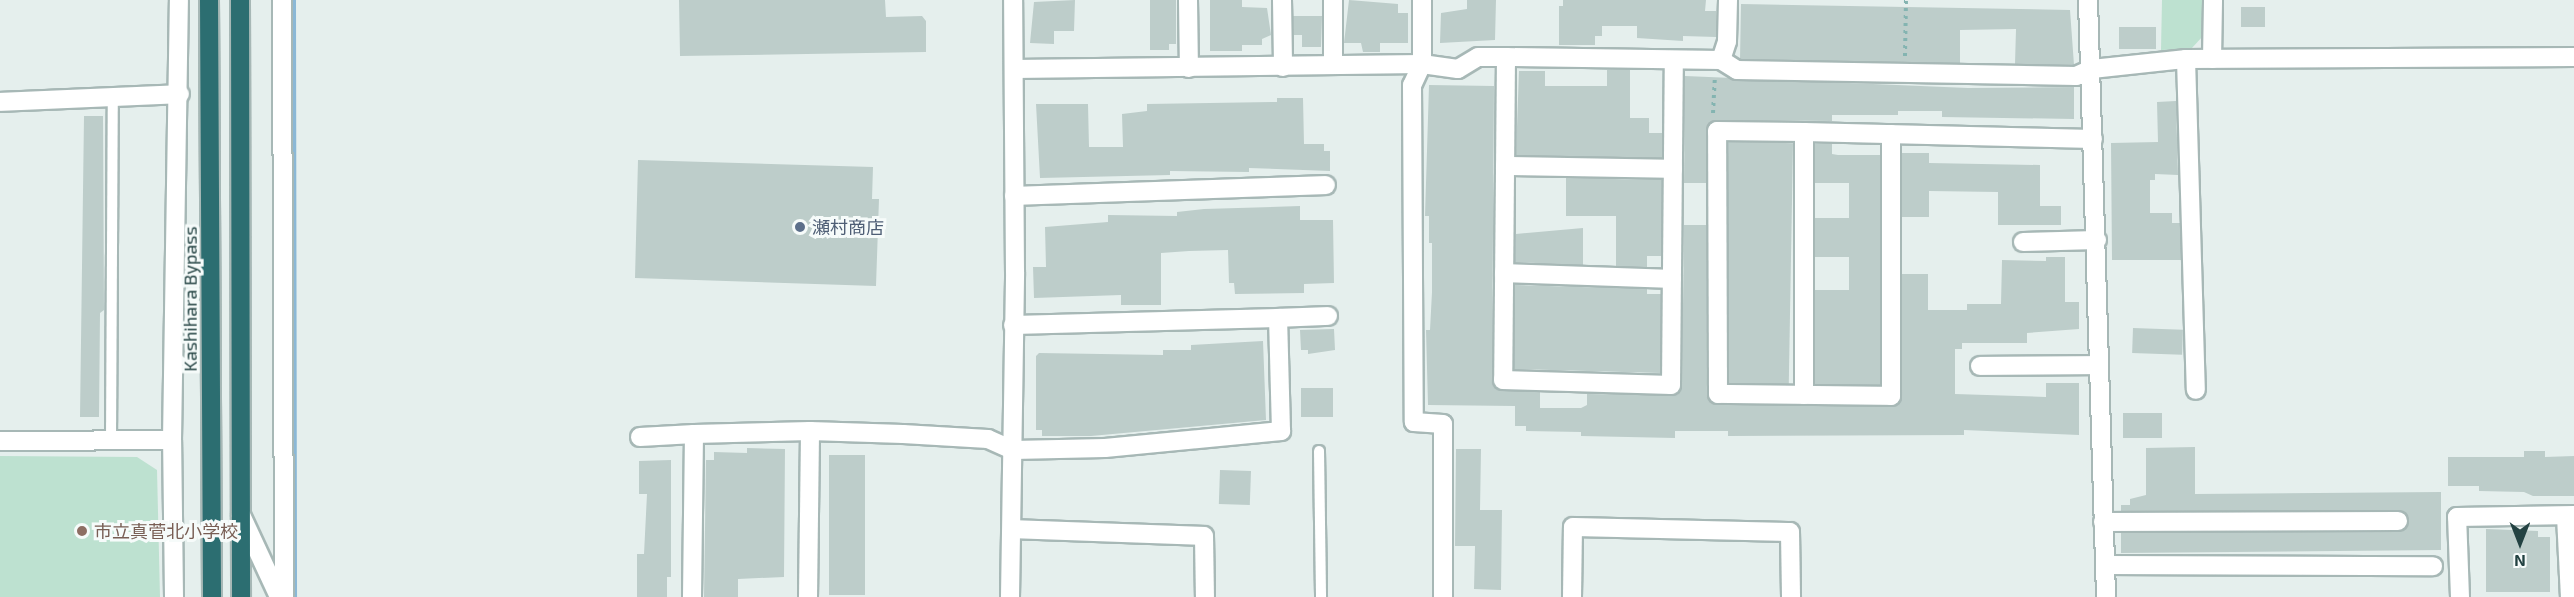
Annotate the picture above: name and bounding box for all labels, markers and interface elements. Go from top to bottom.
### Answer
place label: 瀬村商店 [812,216,884,238]
marker: 瀬村商店 [793,220,807,234]
street label: Kashihara Bypass [179,226,201,372]
north arrow [2490,513,2550,573]
place label: 市立真菅北小学校 [94,520,238,542]
marker: 市立真菅北小学校 [75,524,89,538]
text: N [2514,552,2526,571]

